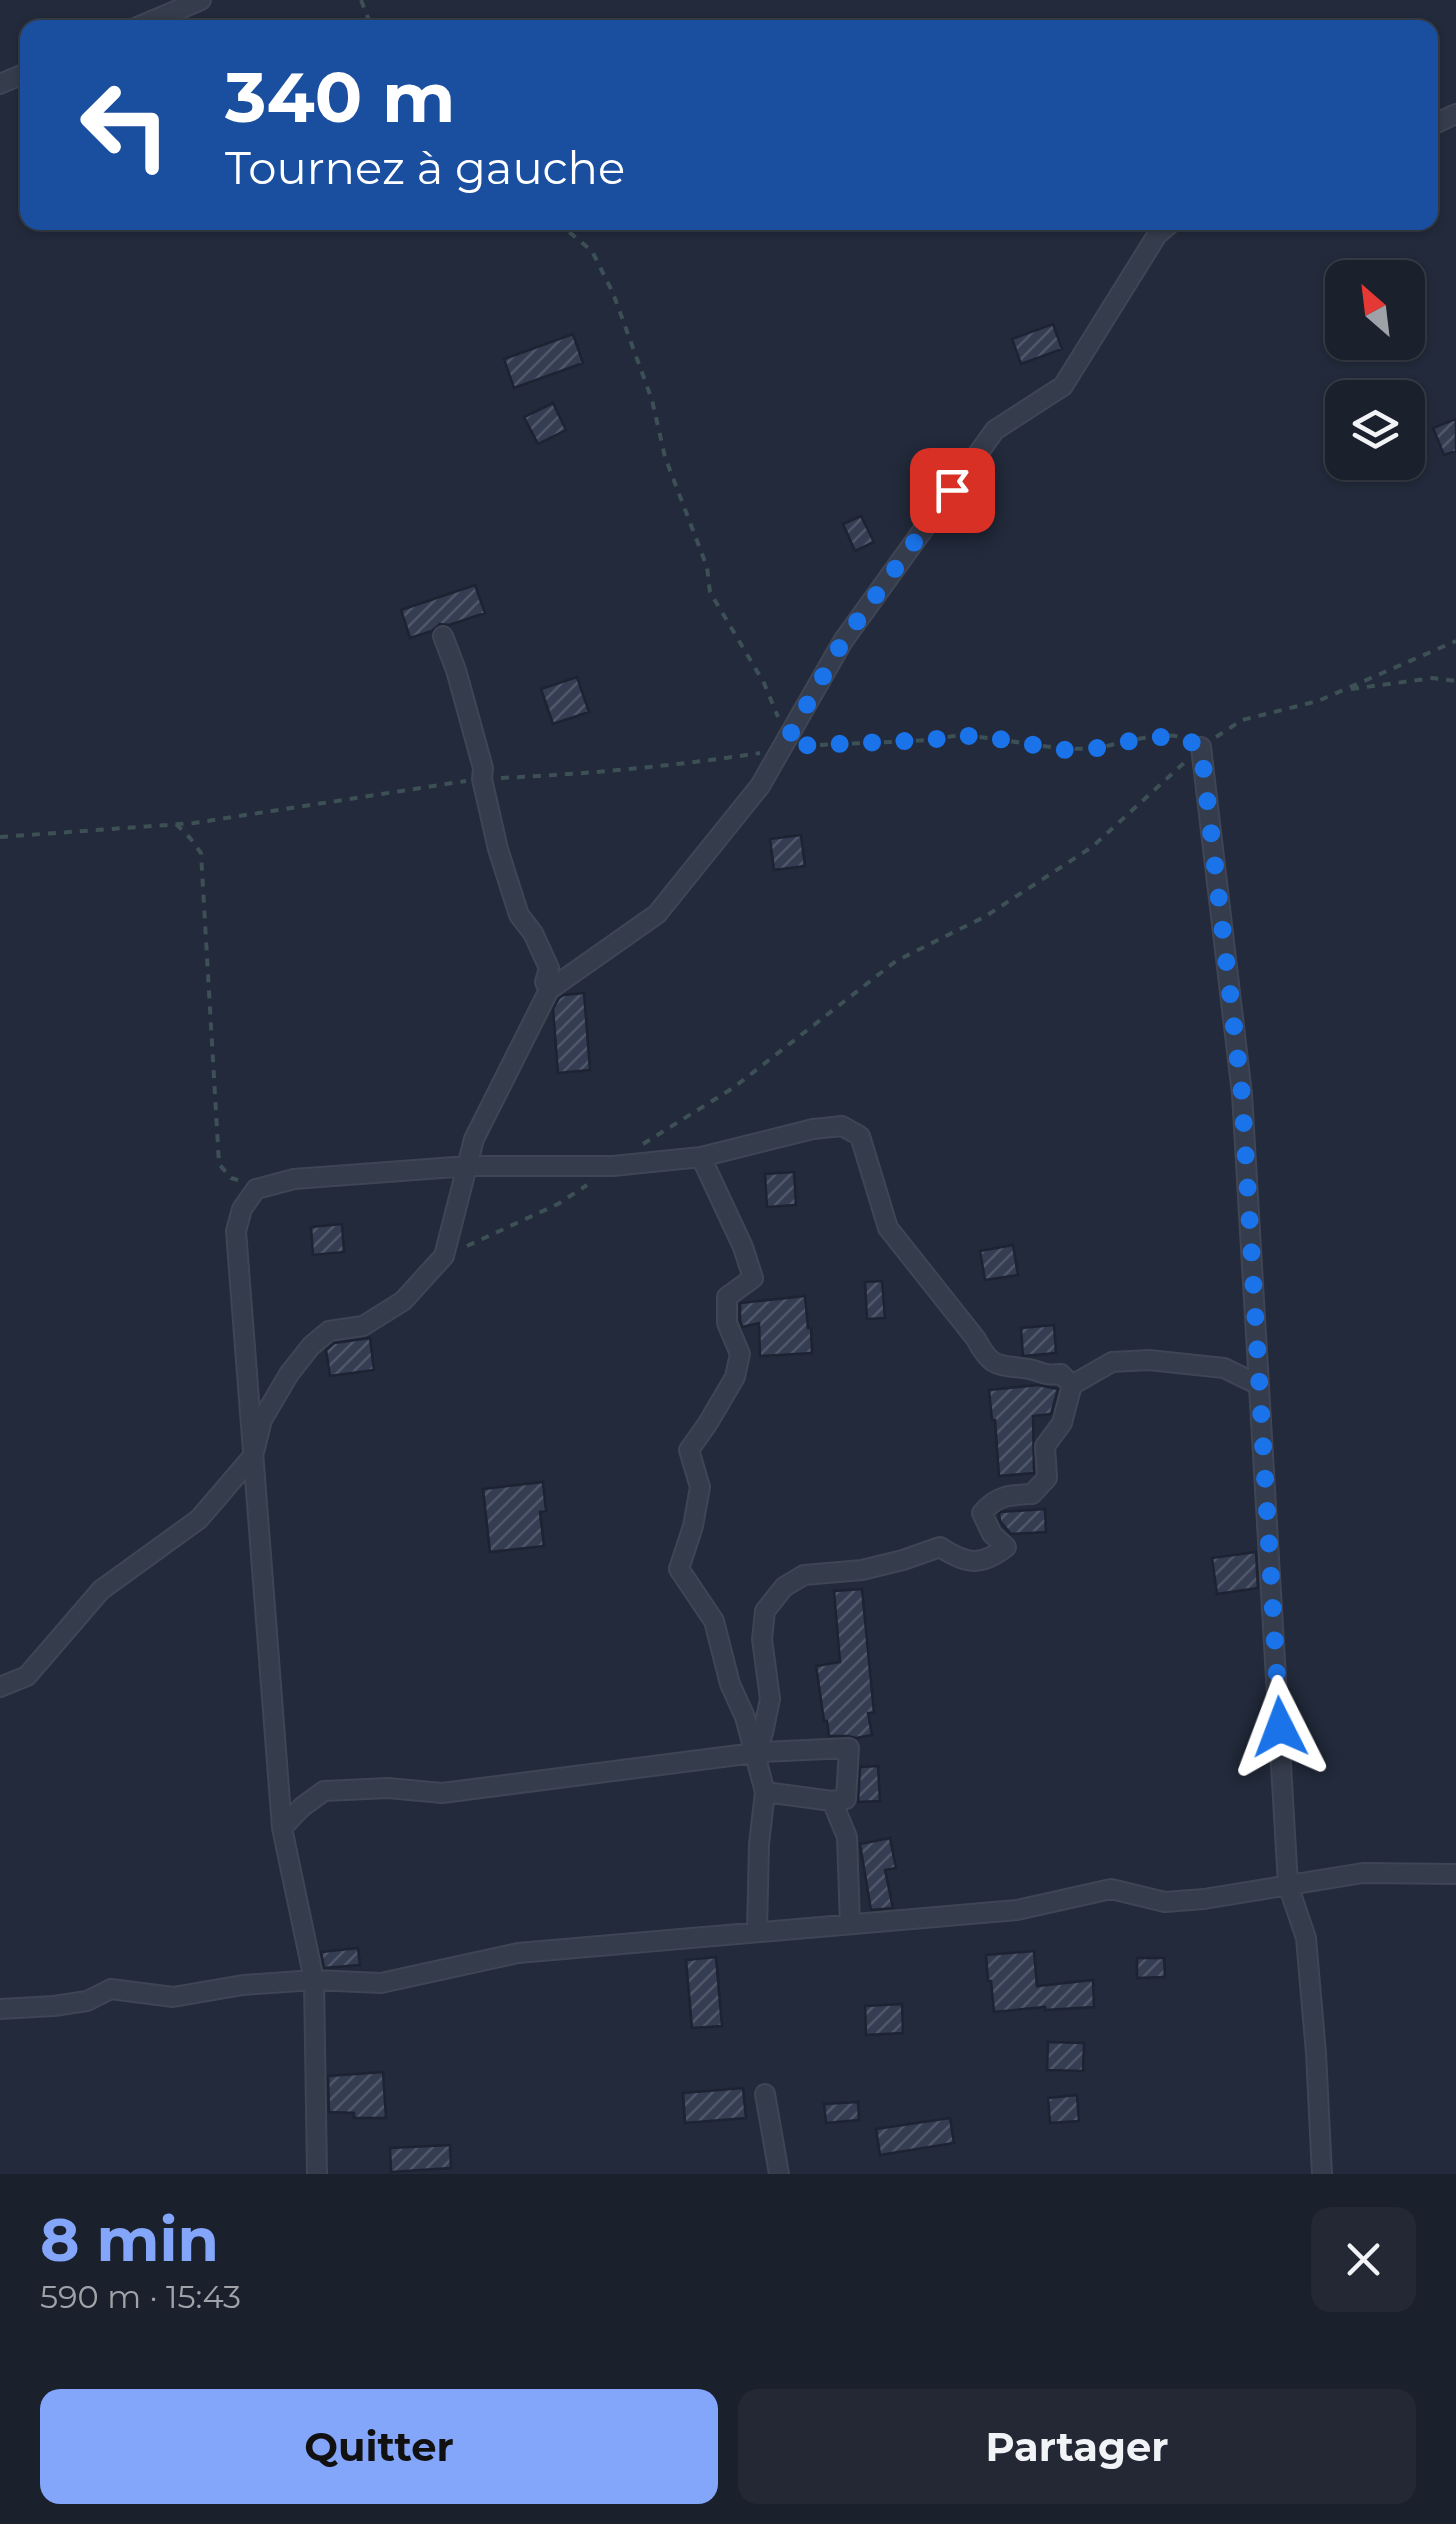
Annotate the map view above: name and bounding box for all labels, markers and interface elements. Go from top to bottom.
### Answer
text: 340 m [225,54,455,140]
icon: left [60,60,190,190]
text: Tournez à gauche [225,140,625,195]
north arrow [1325,260,1425,360]
map controls [1325,260,1425,480]
button: layers [1325,380,1425,480]
pin [910,448,995,533]
icon: arrive [925,463,980,518]
position arrow [1228,1675,1332,1779]
text: 8 min [40,2203,219,2276]
button: close [1311,2207,1416,2312]
text: 590 m · 15:43 [40,2277,241,2316]
button: Quitter [40,2389,718,2504]
button: Partager [738,2389,1416,2504]

